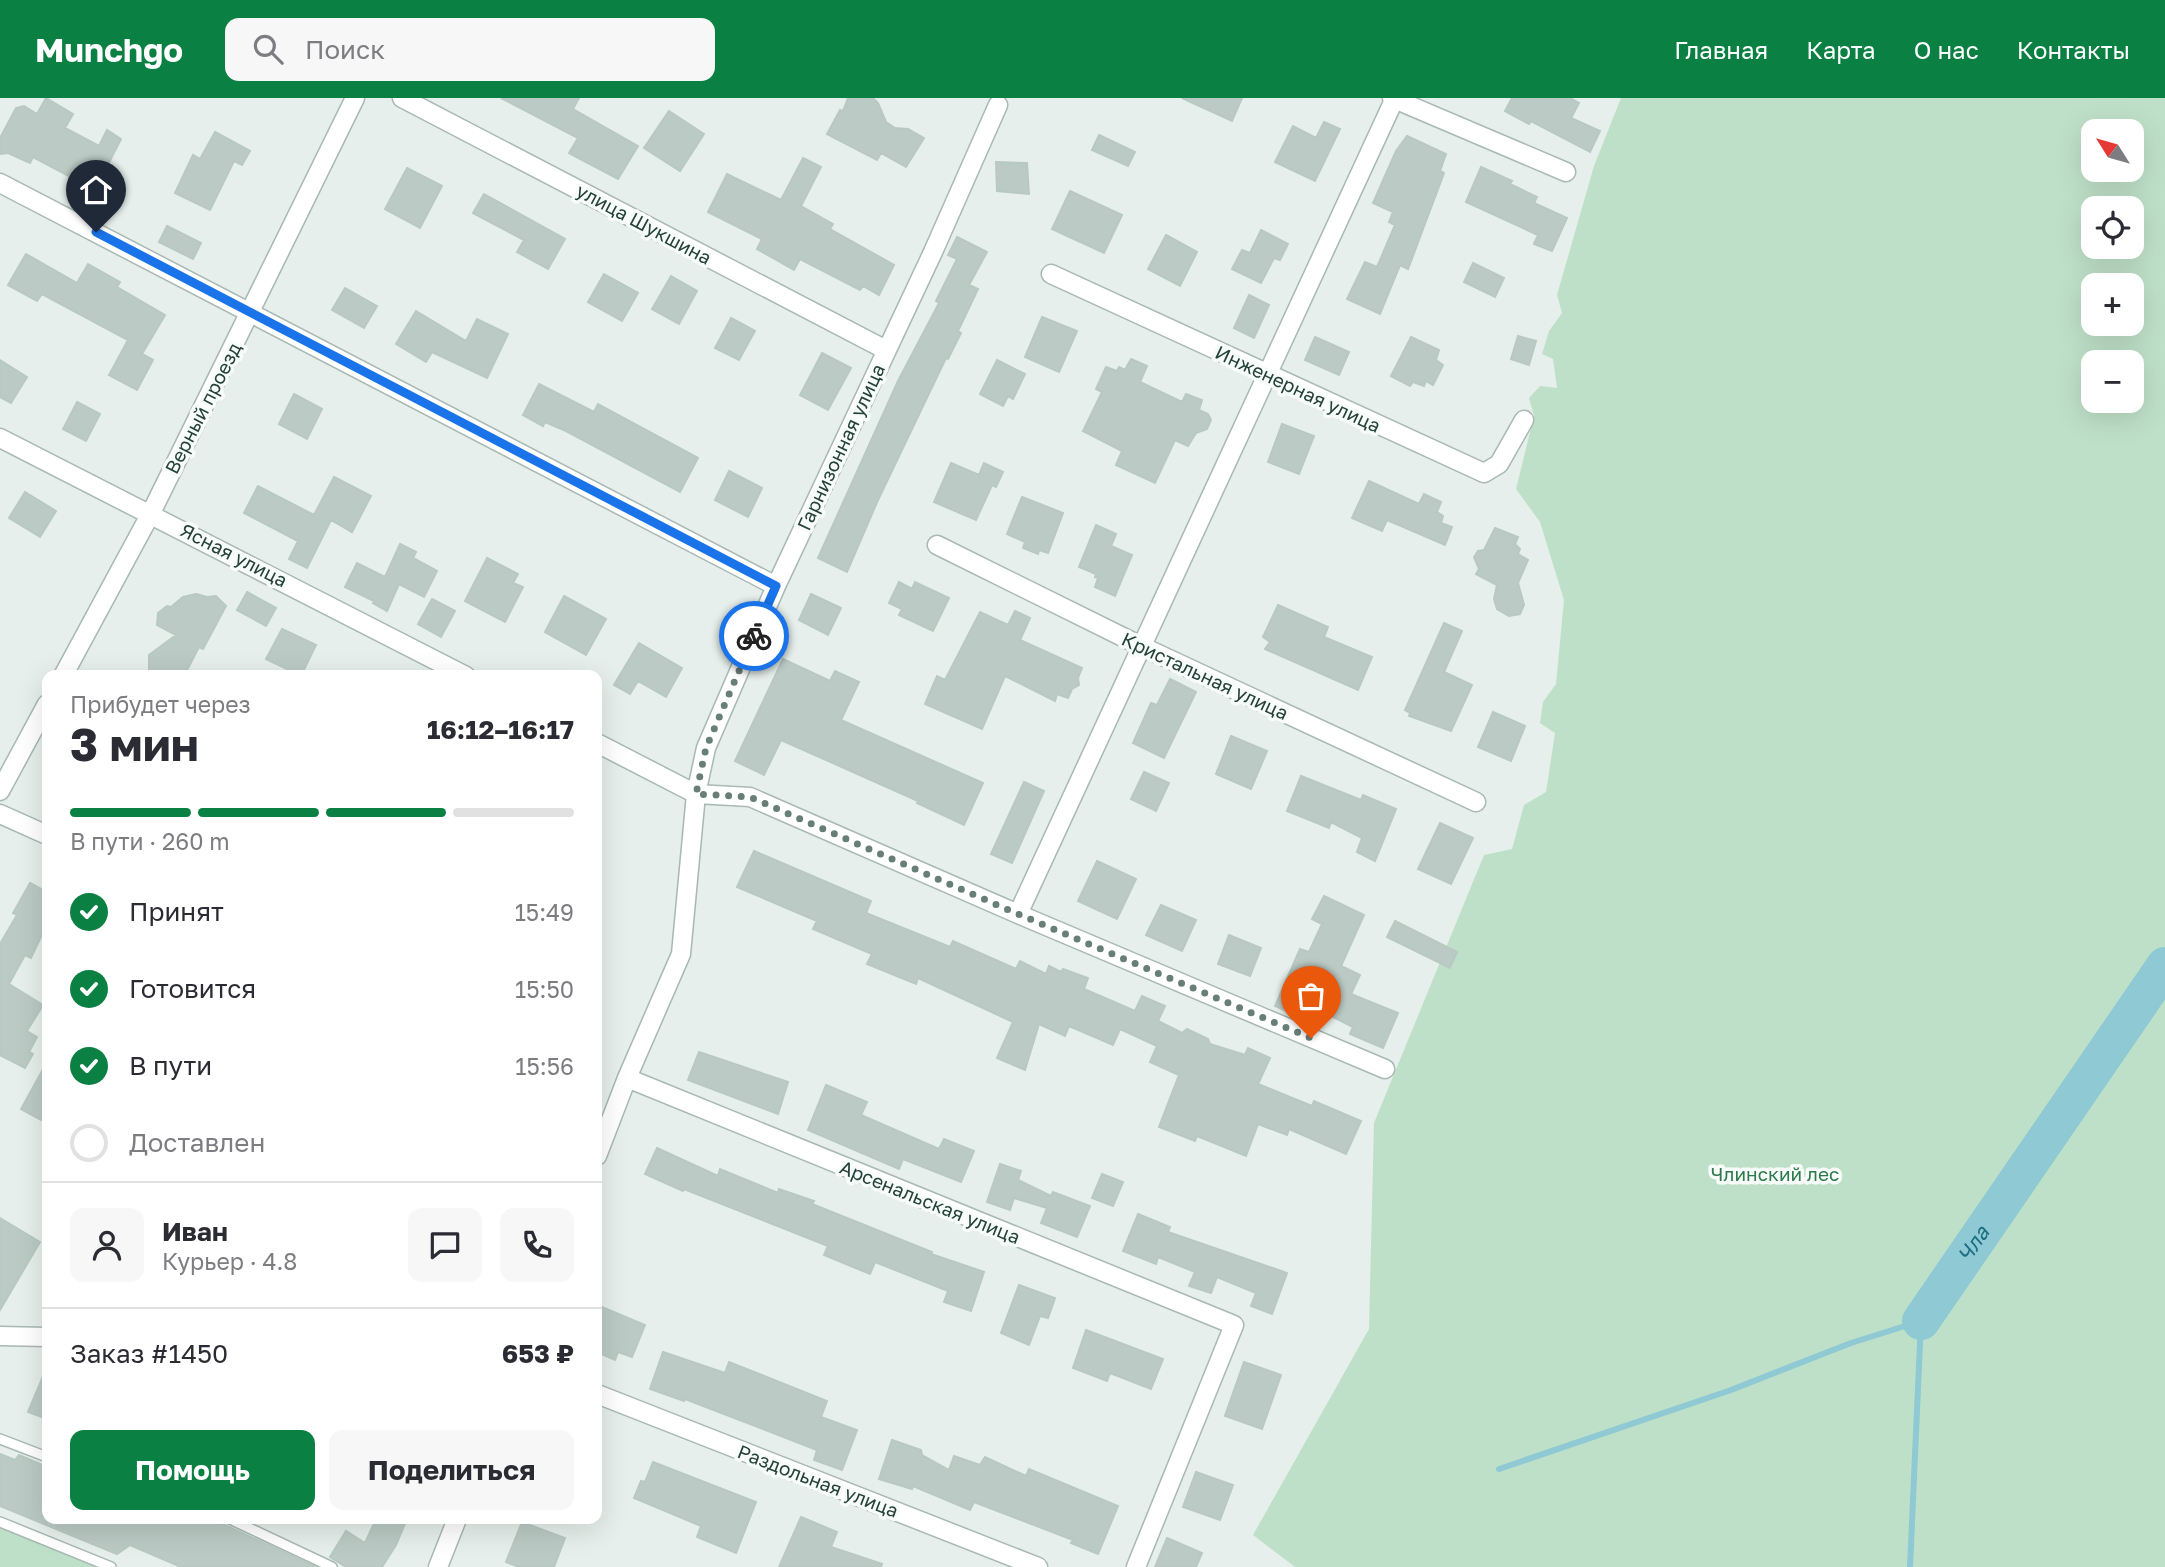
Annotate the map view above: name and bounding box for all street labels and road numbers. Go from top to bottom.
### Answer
street label: улица Шукшина [573,178,716,269]
street label: Верный проезд [160,338,246,477]
street label: Инженерная улица [1212,340,1385,437]
street label: Гарнизонная улица [792,360,889,534]
street label: Ясная улица [177,518,292,591]
street label: Кристальная улица [1118,627,1292,724]
street label: Арсенальская улица [837,1155,1024,1248]
street label: Раздольная улица [734,1439,902,1522]

